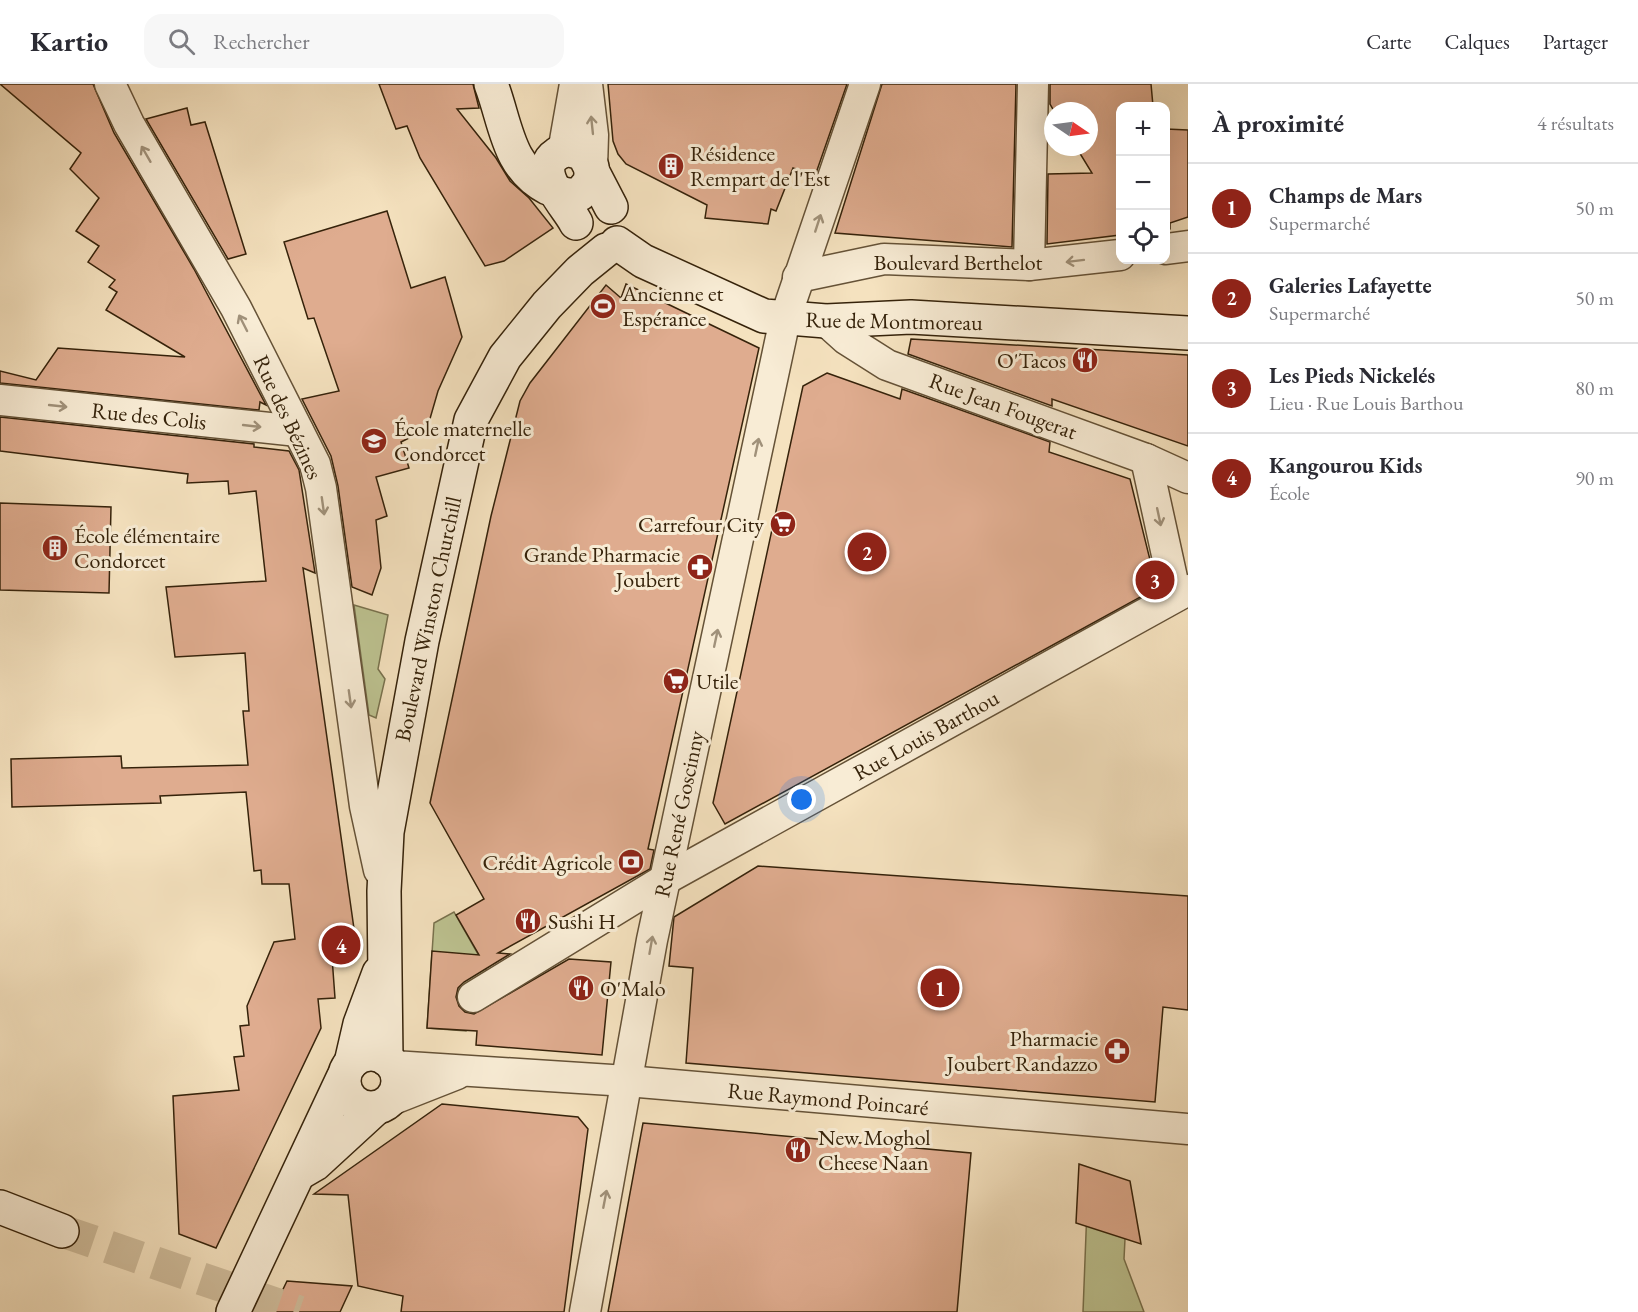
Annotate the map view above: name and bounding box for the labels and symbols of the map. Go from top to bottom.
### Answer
north arrow [1044,102,1098,156]
one-way arrow [586,116,597,136]
place label: Résidence Rempart de l'Est [690,139,830,193]
one-way arrow [140,146,152,163]
building icon: Résidence Rempart de l'Est [656,151,686,181]
one-way arrow [814,214,825,233]
street label: Boulevard Berthelot [874,248,1043,277]
one-way arrow [1065,255,1085,266]
place label: Ancienne et Espérance [621,279,724,333]
sports icon: Ancienne et Espérance [588,291,618,321]
street label: Rue de Montmoreau [805,305,983,337]
one-way arrow [237,314,249,332]
restaurant icon: O'Tacos [1070,345,1100,375]
place label: O'Tacos [997,346,1066,375]
street label: Rue des Bézines [247,350,329,484]
street label: Rue Jean Fougerat [925,366,1081,446]
street label: Rue des Colis [90,396,208,436]
one-way arrow [48,401,68,412]
place label: École maternelle Condorcet [394,414,532,468]
one-way arrow [242,421,262,432]
school or university icon: École maternelle Condorcet [359,426,389,456]
one-way arrow [752,438,763,458]
street label: Boulevard Winston Churchill [388,494,468,744]
one-way arrow [318,496,329,515]
one-way arrow [1154,506,1165,526]
supermarket icon: Carrefour City [768,509,798,539]
place label: Carrefour City [638,510,764,539]
place label: École élémentaire Condorcet [74,521,220,575]
pin: 2 [848,530,886,574]
building icon: École élémentaire Condorcet [40,533,70,563]
place label: Grande Pharmacie Joubert [524,540,680,594]
pharmacy icon: Grande Pharmacie Joubert [685,552,715,582]
pin: 3 [1136,558,1174,602]
one-way arrow [711,629,723,648]
supermarket icon: Utile [661,666,691,696]
place label: Utile [696,667,739,696]
street label: Rue Louis Barthou [848,683,1004,787]
one-way arrow [344,689,355,709]
street label: Rue René Goscinny [647,728,711,900]
your location [787,785,816,814]
bank icon: Crédit Agricole [616,847,646,877]
place label: Crédit Agricole [482,848,612,877]
restaurant icon: Sushi H [513,906,543,936]
place label: Sushi H [548,907,616,936]
pin: 4 [322,922,360,968]
one-way arrow [646,936,657,955]
pin: 1 [920,966,960,1010]
restaurant icon: O'Malo [566,973,596,1003]
place label: O'Malo [600,974,666,1003]
place label: Pharmacie Joubert Randazzo [944,1024,1098,1078]
pharmacy icon: Pharmacie Joubert Randazzo [1102,1036,1132,1066]
street label: Rue Raymond Poincaré [726,1076,930,1122]
place label: New Moghol Cheese Naan [818,1123,931,1177]
restaurant icon: New Moghol Cheese Naan [783,1135,813,1165]
one-way arrow [600,1190,611,1209]

